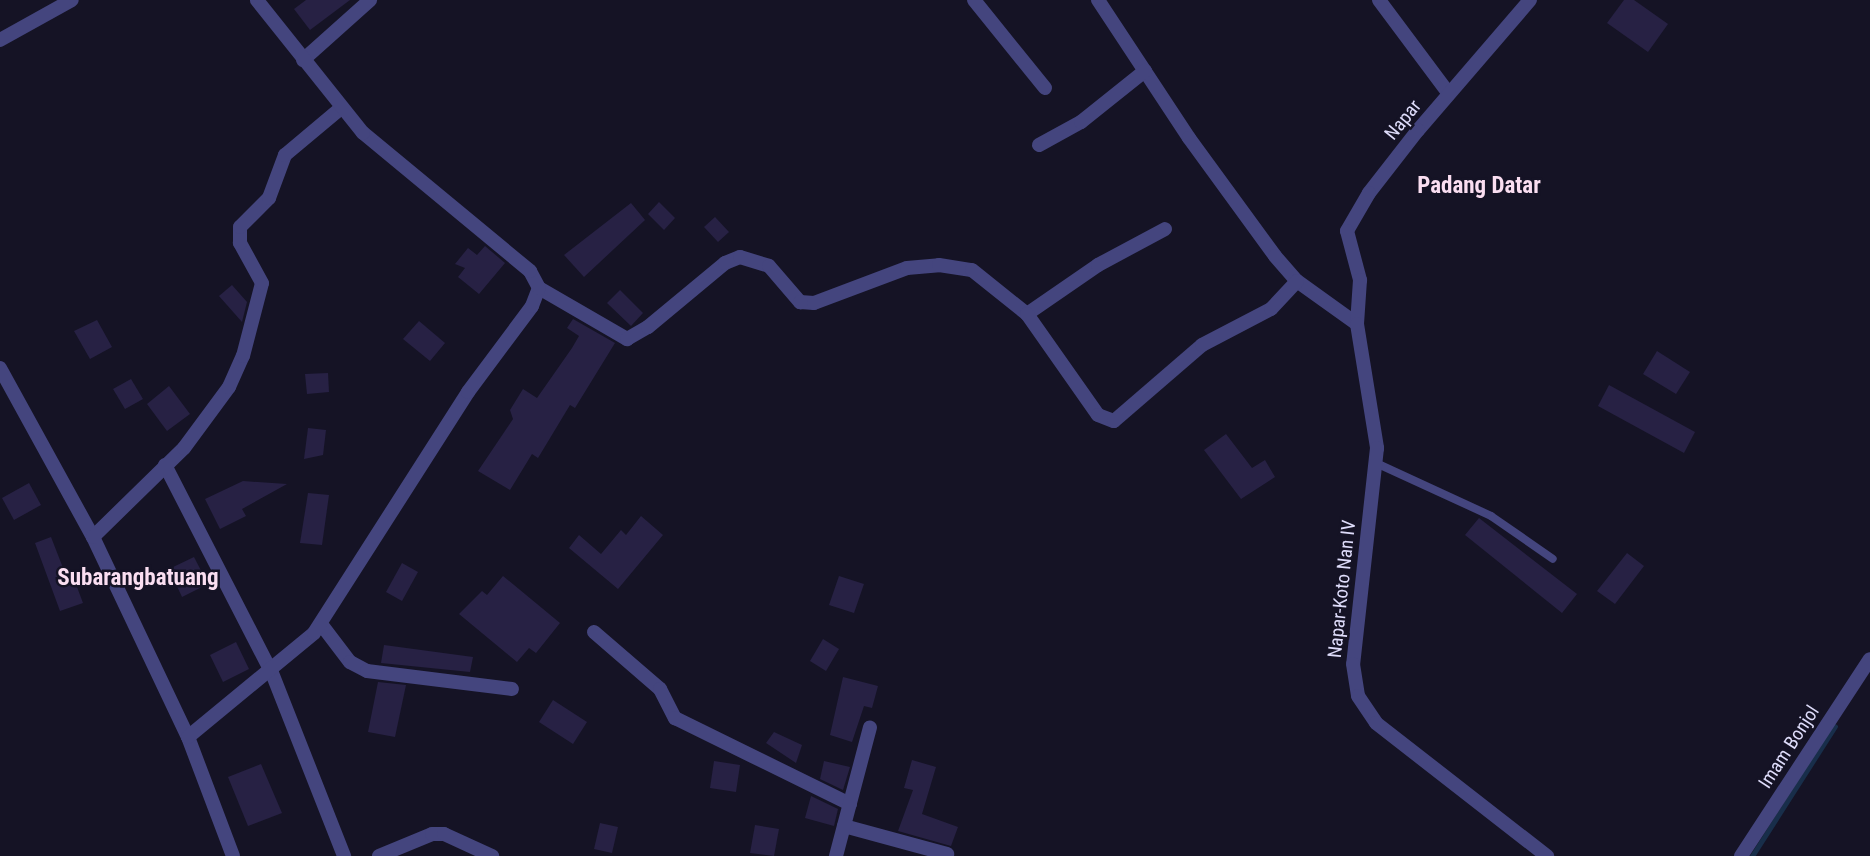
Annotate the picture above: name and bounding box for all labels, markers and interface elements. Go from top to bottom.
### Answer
street label: Napar [1380,95,1426,145]
district label: Padang Datar [1417,172,1541,200]
street label: Napar-Koto Nan IV [1323,519,1361,659]
district label: Subarangbatuang [57,564,219,592]
street label: Imam Bonjol [1754,701,1824,793]

